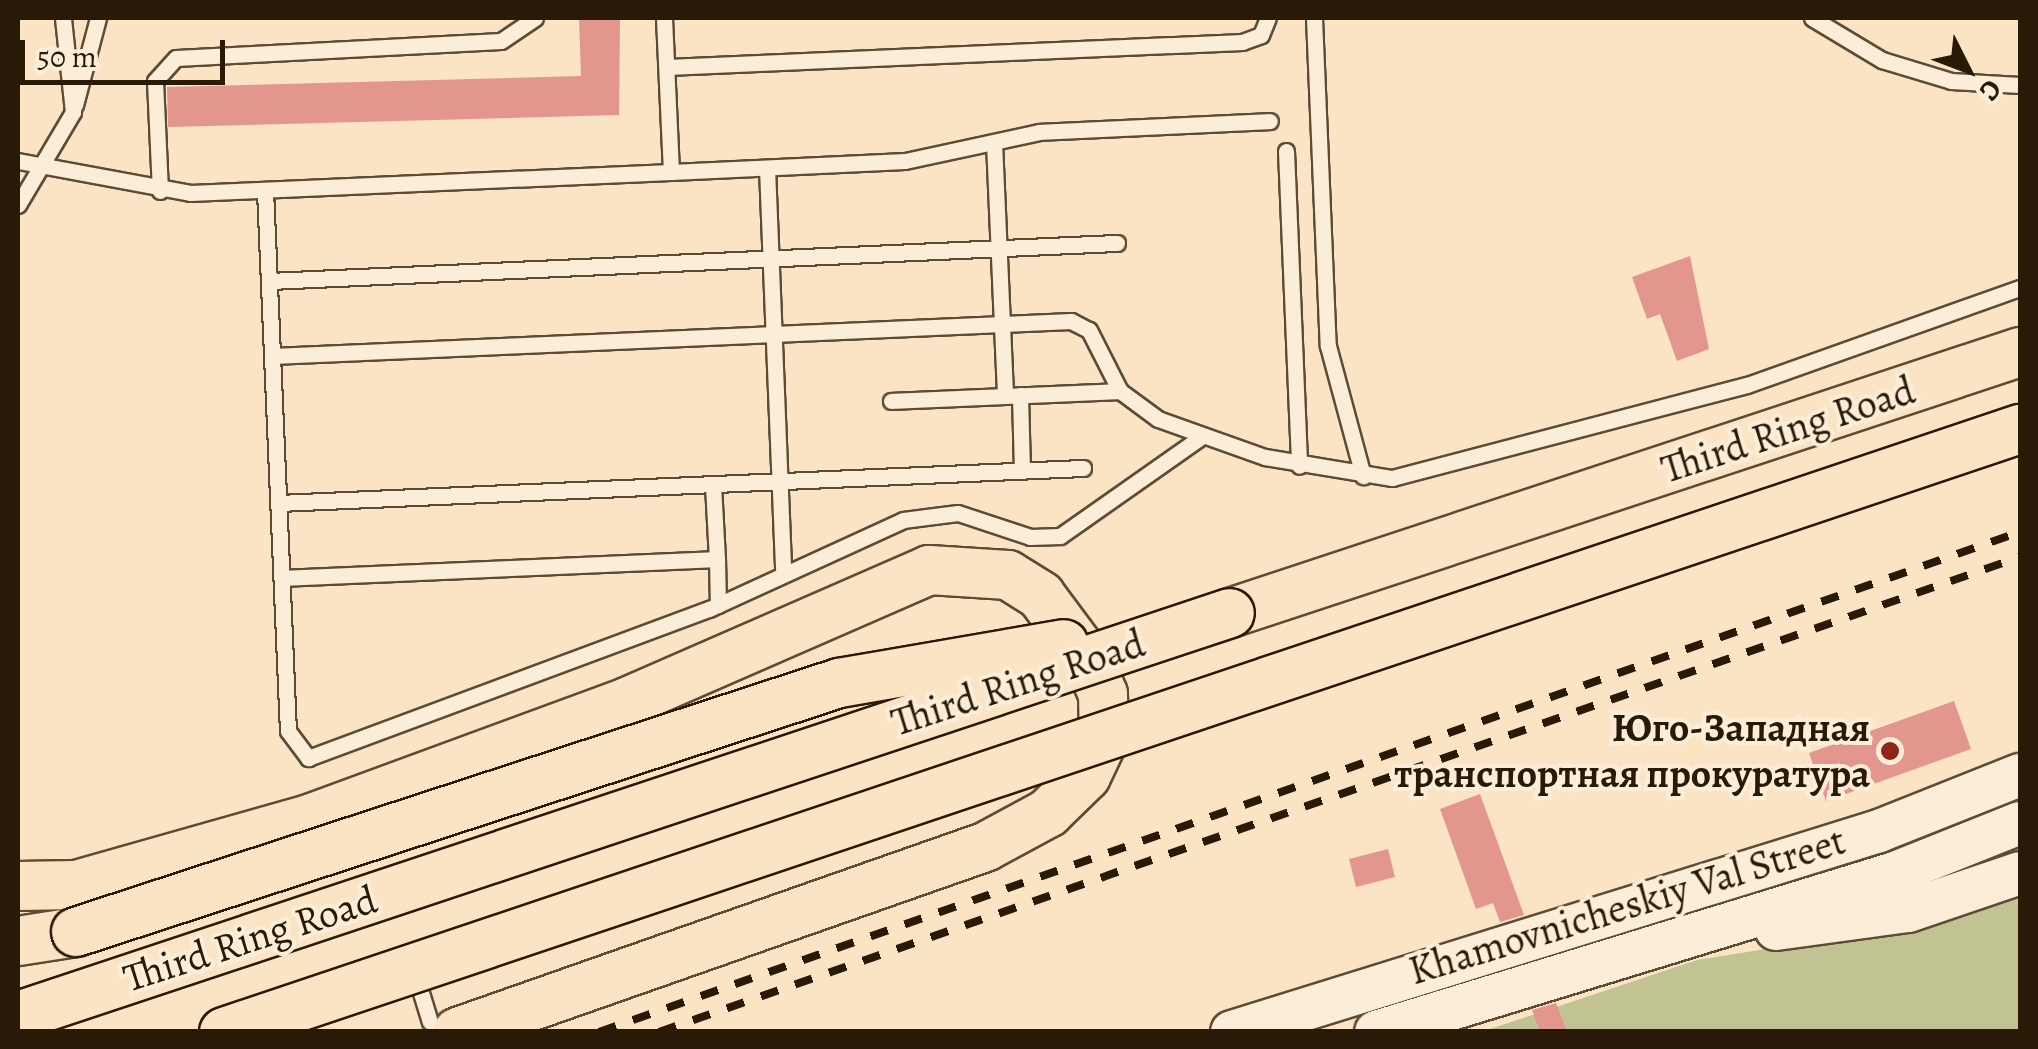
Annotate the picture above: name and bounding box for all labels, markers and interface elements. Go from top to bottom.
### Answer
scale bar [25,20,230,82]
north arrow [1918,20,2018,120]
text: 50 m [37,37,97,77]
text: С [1970,71,2010,109]
street label: Third Ring Road [1655,366,1921,494]
street label: Third Ring Road [885,619,1151,747]
place label: Юго-Западная транспортная прокуратура [1394,704,1870,798]
marker: Юго-Западная транспортная прокуратура [1879,740,1901,762]
street label: Khamovnicheskiy Val Street [1403,817,1851,995]
street label: Third Ring Road [117,875,383,1003]

